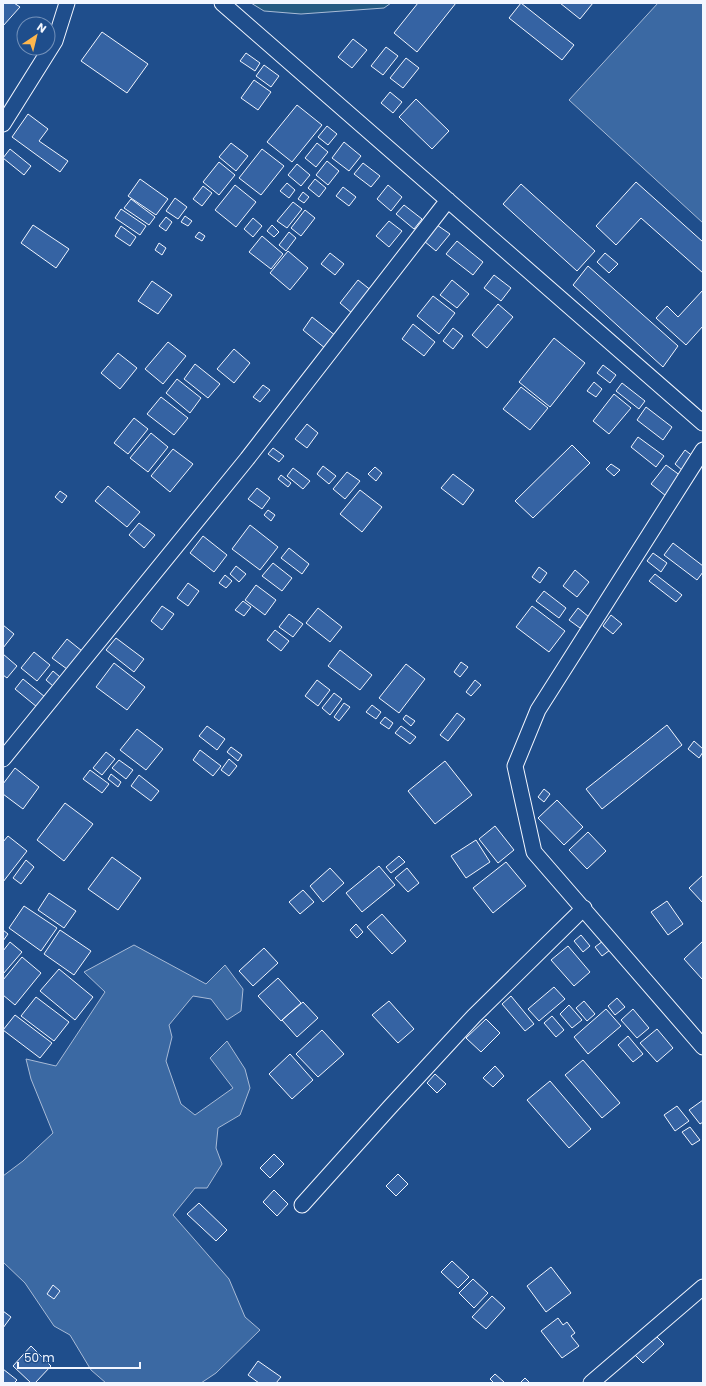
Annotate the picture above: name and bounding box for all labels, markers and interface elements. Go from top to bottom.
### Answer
north arrow [16,16,56,56]
text: N [34,19,50,37]
scale bar [18,1344,140,1370]
text: 50 m [24,1349,55,1366]

